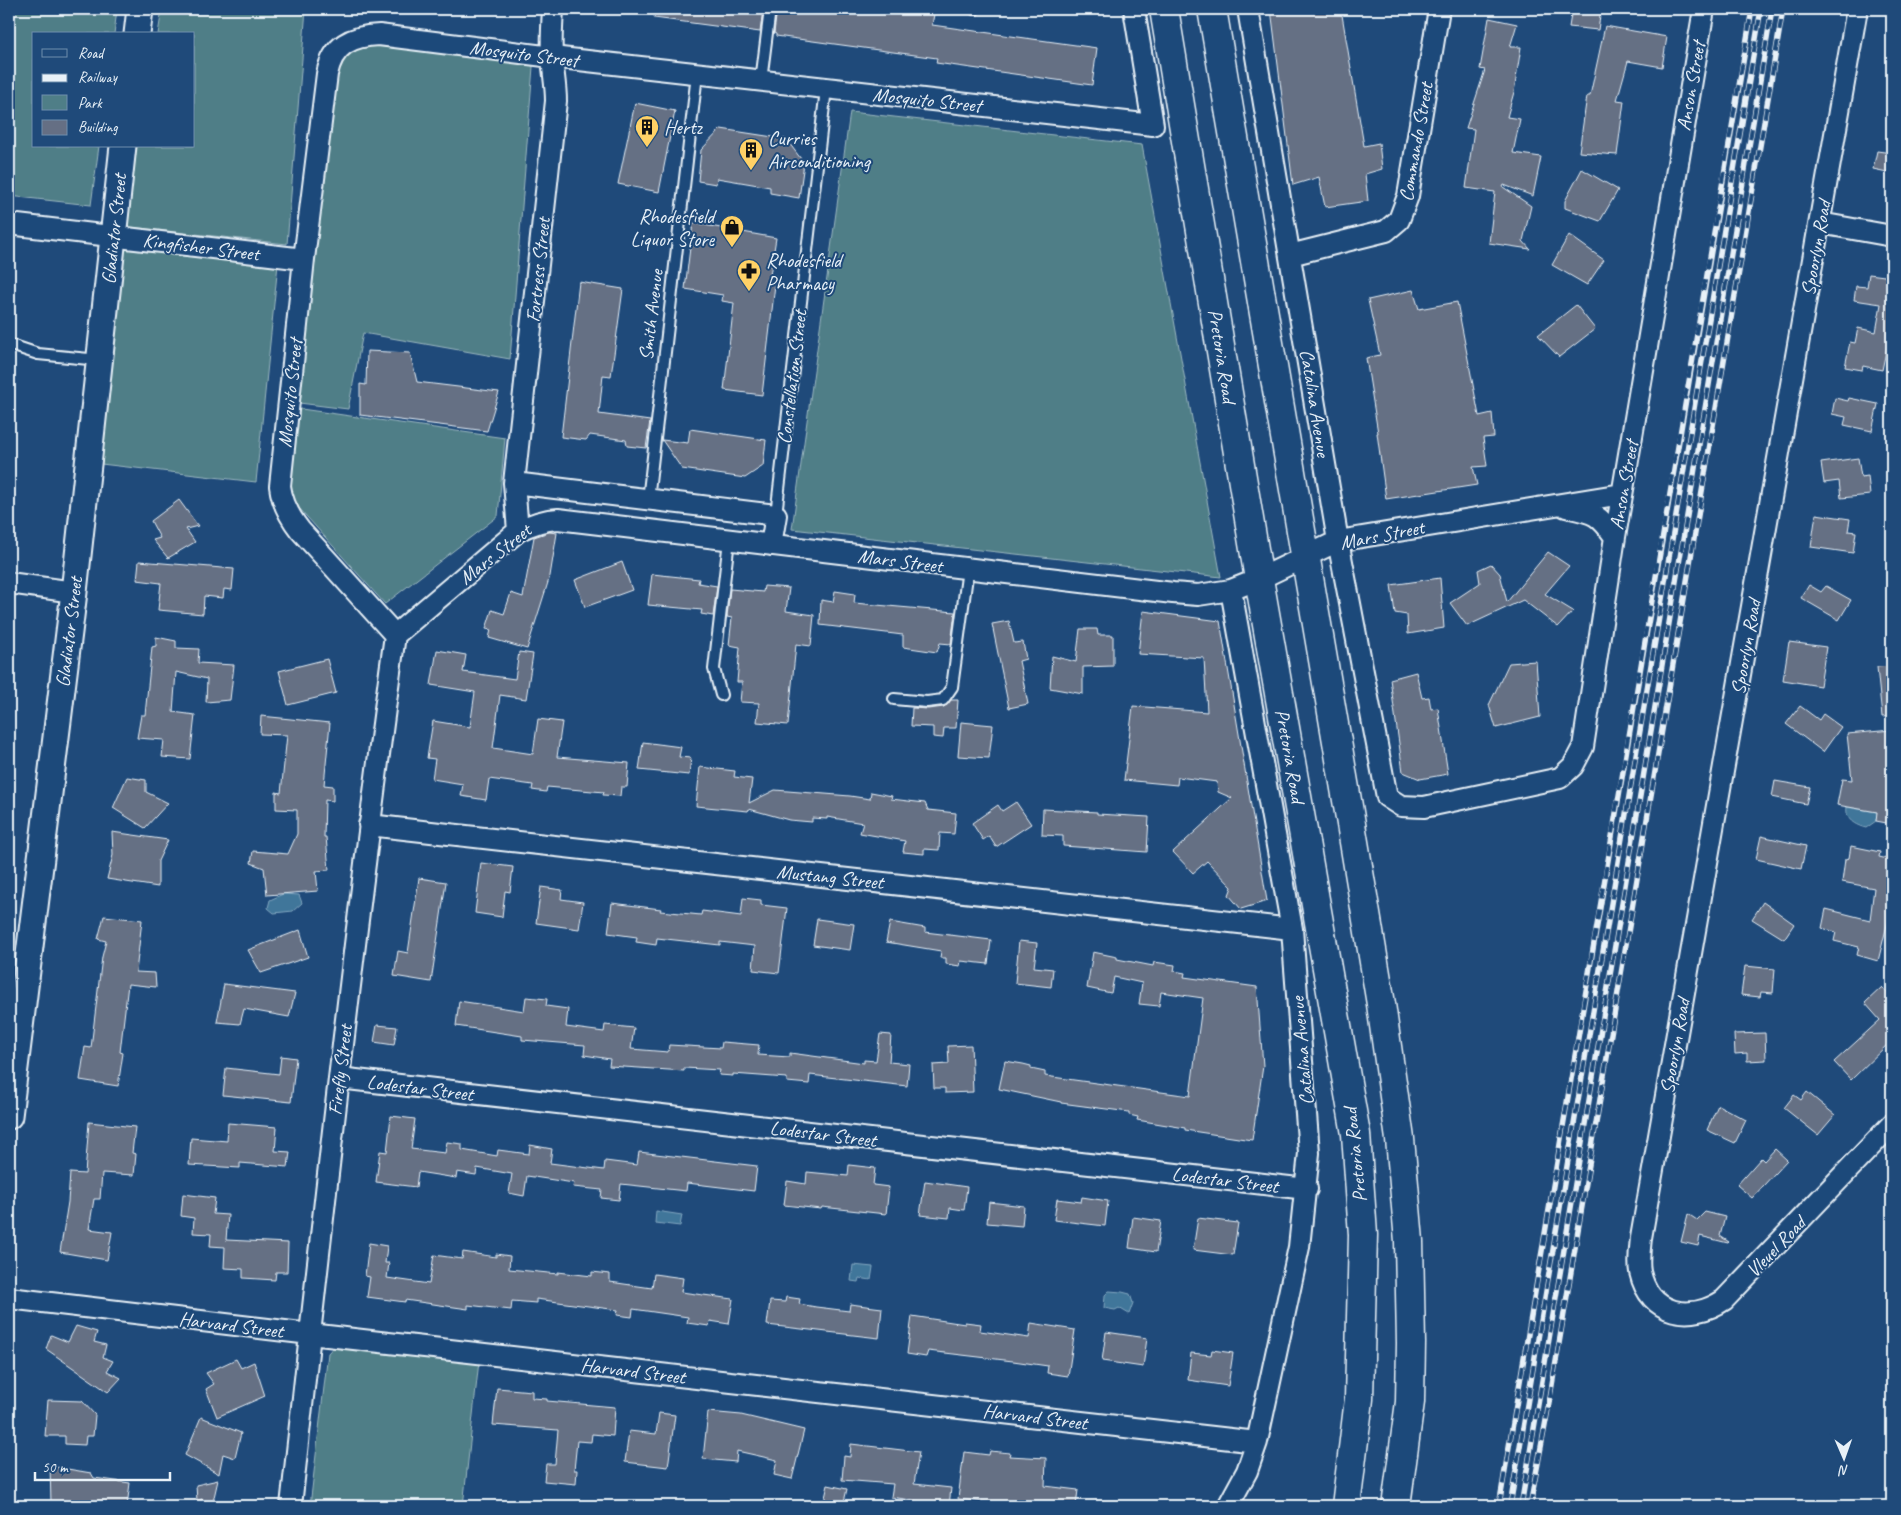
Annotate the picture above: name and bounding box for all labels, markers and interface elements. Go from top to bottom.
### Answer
legend [32,32,195,148]
street label: Mosquito Street [468,35,583,73]
street label: Anson Street [1671,36,1712,133]
text: Road [78,44,105,63]
text: Railway [78,68,119,87]
street label: Commando Street [1393,78,1439,203]
street label: Mosquito Street [871,82,986,118]
text: Park [78,94,103,113]
building icon: Hertz [634,114,660,148]
place label: Hertz [664,115,704,140]
text: Building [78,118,118,137]
place label: Curries Airconditioning [768,126,872,174]
building icon: Curries Airconditioning [738,137,764,171]
street label: Gladiator Street [96,170,132,285]
street label: Spoorlyn Road [1795,195,1837,298]
place label: Rhodesfield Liquor Store [630,204,717,252]
street label: Fortress Street [520,214,556,323]
shop icon: Rhodesfield Liquor Store [719,214,745,248]
street label: Kingfisher Street [141,227,263,267]
place label: Rhodesfield Pharmacy [766,248,844,296]
pharmacy icon: Rhodesfield Pharmacy [736,258,762,292]
street label: Smith Avenue [633,267,669,362]
street label: Constellation Street [771,306,813,445]
street label: Pretoria Road [1202,307,1242,408]
street label: Mosquito Street [272,334,308,449]
street label: Catalina Avenue [1294,347,1336,460]
street label: Anson Street [1604,435,1645,532]
street label: Mars Street [1338,514,1429,555]
street label: Mars Street [454,516,538,590]
street label: Mars Street [856,543,946,579]
street label: Gladiator Street [50,573,88,688]
street label: Spoorlyn Road [1725,594,1767,697]
street label: Pretoria Road [1269,707,1311,808]
street label: Mustang Street [775,859,887,895]
street label: Spoorlyn Road [1654,993,1696,1096]
street label: Catalina Avenue [1285,994,1319,1106]
street label: Firefly Street [322,1021,358,1117]
street label: Lodestar Street [365,1069,477,1107]
street label: Pretoria Road [1337,1103,1372,1203]
street label: Lodestar Street [768,1115,880,1153]
street label: Lodestar Street [1170,1161,1282,1199]
street label: Vleuel Road [1741,1209,1813,1283]
street label: Harvard Street [177,1306,287,1344]
street label: Harvard Street [579,1352,689,1390]
street label: Harvard Street [981,1398,1091,1436]
north arrow [1818,1432,1868,1482]
scale bar [35,1450,170,1482]
text: 50 m [42,1458,69,1477]
text: N [1837,1462,1849,1479]

